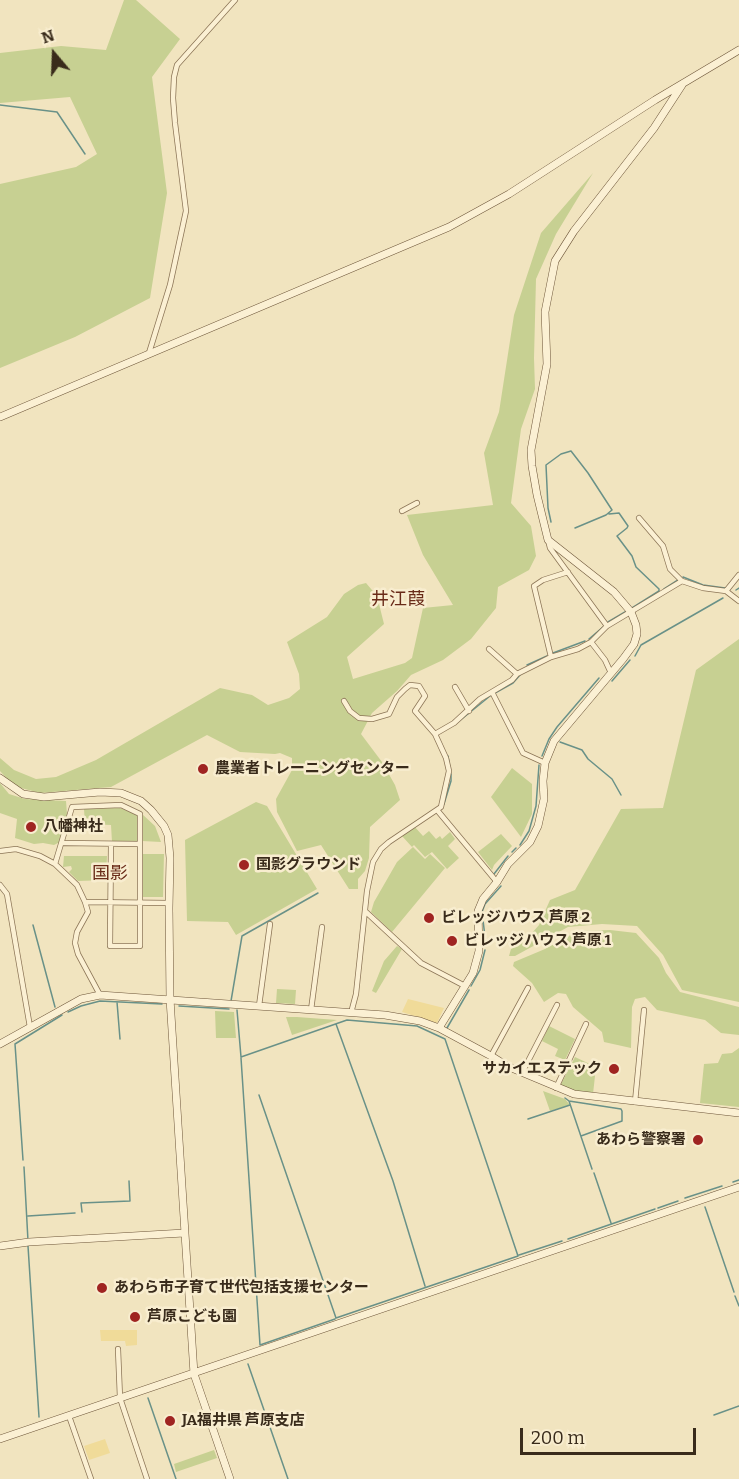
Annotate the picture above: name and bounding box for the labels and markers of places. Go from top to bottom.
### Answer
place label: 農業者トレーニングセンター [215,760,410,778]
marker: 農業者トレーニングセンター [196,762,210,776]
place label: 八幡神社 [43,818,103,836]
marker: 八幡神社 [24,820,38,834]
place label: 国影グラウンド [256,856,361,874]
marker: 国影グラウンド [237,858,251,872]
place label: ビレッジハウス 芦原 2 [441,909,590,927]
marker: ビレッジハウス 芦原 2 [422,911,436,925]
place label: ビレッジハウス 芦原 1 [464,932,611,950]
marker: ビレッジハウス 芦原 1 [445,934,459,948]
place label: サカイエステック [482,1060,602,1078]
marker: サカイエステック [607,1062,621,1076]
place label: あわら警察署 [596,1131,686,1149]
marker: あわら警察署 [691,1133,705,1147]
place label: あわら市子育て世代包括支援センター [114,1279,369,1297]
marker: あわら市子育て世代包括支援センター [95,1281,109,1295]
place label: 芦原こども園 [147,1308,237,1326]
marker: 芦原こども園 [128,1310,142,1324]
place label: JA福井県 芦原支店 [182,1412,305,1430]
marker: JA福井県 芦原支店 [163,1414,177,1428]

